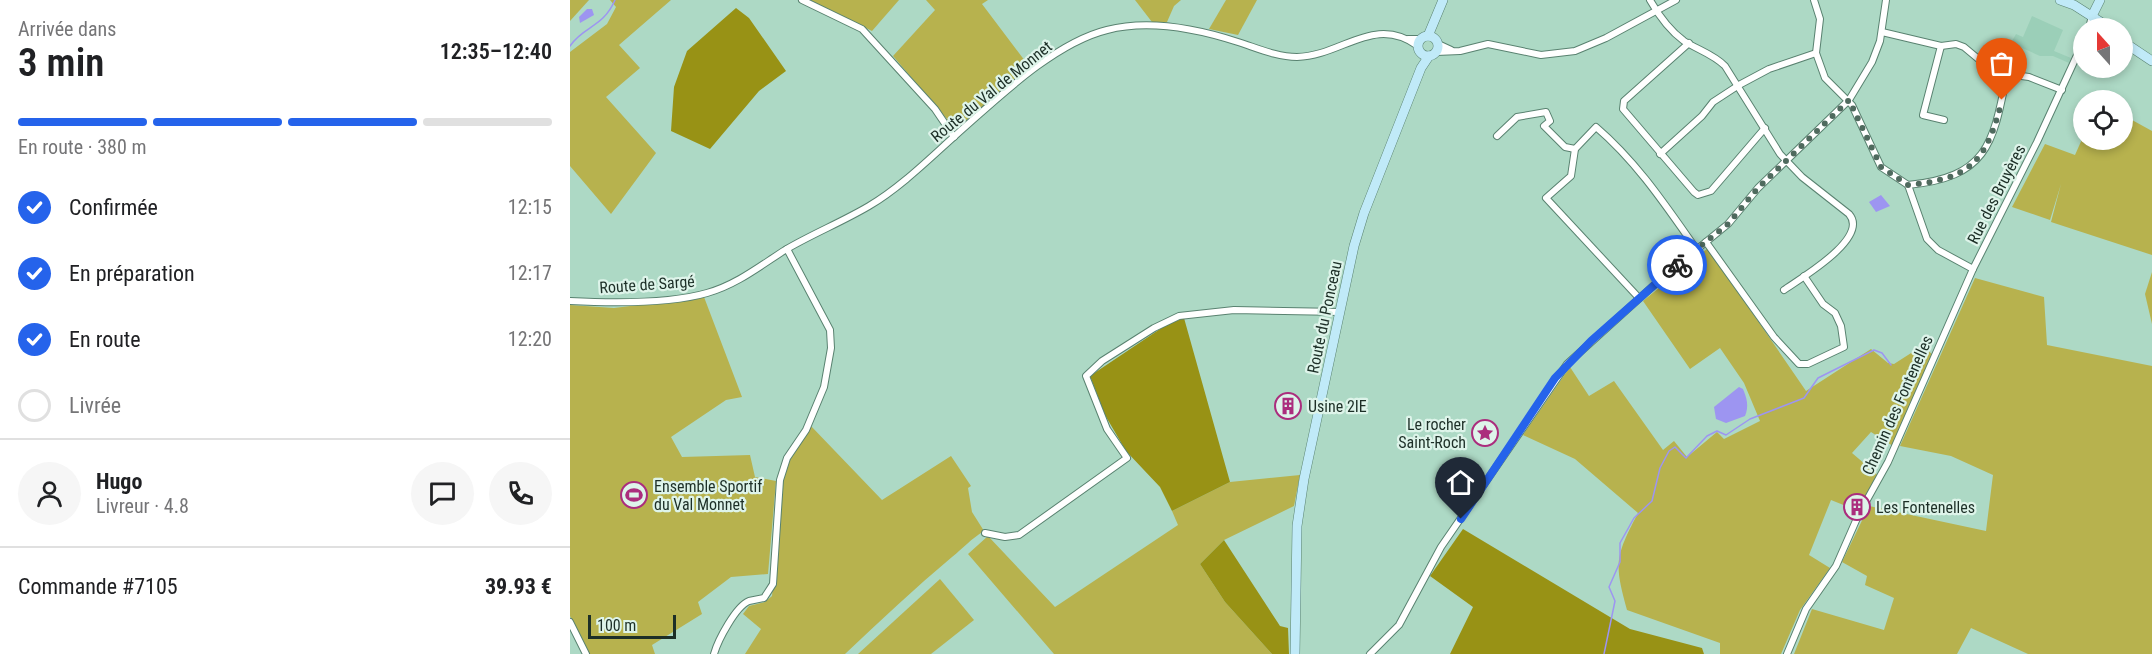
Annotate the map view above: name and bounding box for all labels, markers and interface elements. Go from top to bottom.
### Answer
text: Arrivée dans [18,17,116,41]
north arrow [2073,18,2133,78]
map controls [2073,18,2133,150]
street label: Route du Val de Monnet [927,37,1056,146]
pin [1976,38,2027,100]
text: 12:35–12:40 [440,39,552,64]
text: 3 min [18,40,104,86]
icon: bag [1985,47,2018,80]
button: locate [2073,90,2133,150]
text: En route · 380 m [18,135,146,159]
street label: Rue des Bruyères [1963,141,2030,247]
icon: check [18,191,51,224]
text: Confirmée [69,195,158,220]
text: 12:15 [508,195,552,219]
courier [1647,235,1707,295]
icon: bike [1661,249,1694,282]
icon: check [18,257,51,290]
street label: Route du Ponceau [1303,259,1346,375]
text: En préparation [69,261,195,286]
text: 12:17 [508,261,552,285]
street label: Route de Sargé [599,272,695,297]
icon: check [18,323,51,356]
text: En route [69,327,141,352]
text: 12:20 [508,327,552,351]
street label: Chemin des Fontenelles [1858,332,1937,478]
building icon: Usine 2IE [1273,391,1303,421]
text: Livrée [69,393,121,418]
place label: Usine 2IE [1308,397,1367,416]
place label: Le rocher Saint-Roch [1398,415,1466,452]
place icon: Le rocher Saint-Roch [1470,418,1500,448]
pin [1435,457,1486,519]
button: person [18,462,81,525]
button: chat [411,462,474,525]
button: phone [489,462,552,525]
icon: home [1444,466,1477,499]
text: Hugo [96,469,142,494]
place label: Ensemble Sportif du Val Monnet [654,477,762,514]
sports icon: Ensemble Sportif du Val Monnet [619,480,649,510]
building icon: Les Fontenelles [1842,492,1872,522]
text: Livreur · 4.8 [96,494,189,518]
place label: Les Fontenelles [1876,498,1975,517]
text: Commande #7105 [18,574,178,599]
text: 39.93 € [485,574,552,599]
scale bar [588,612,676,640]
text: 100 m [597,616,636,635]

